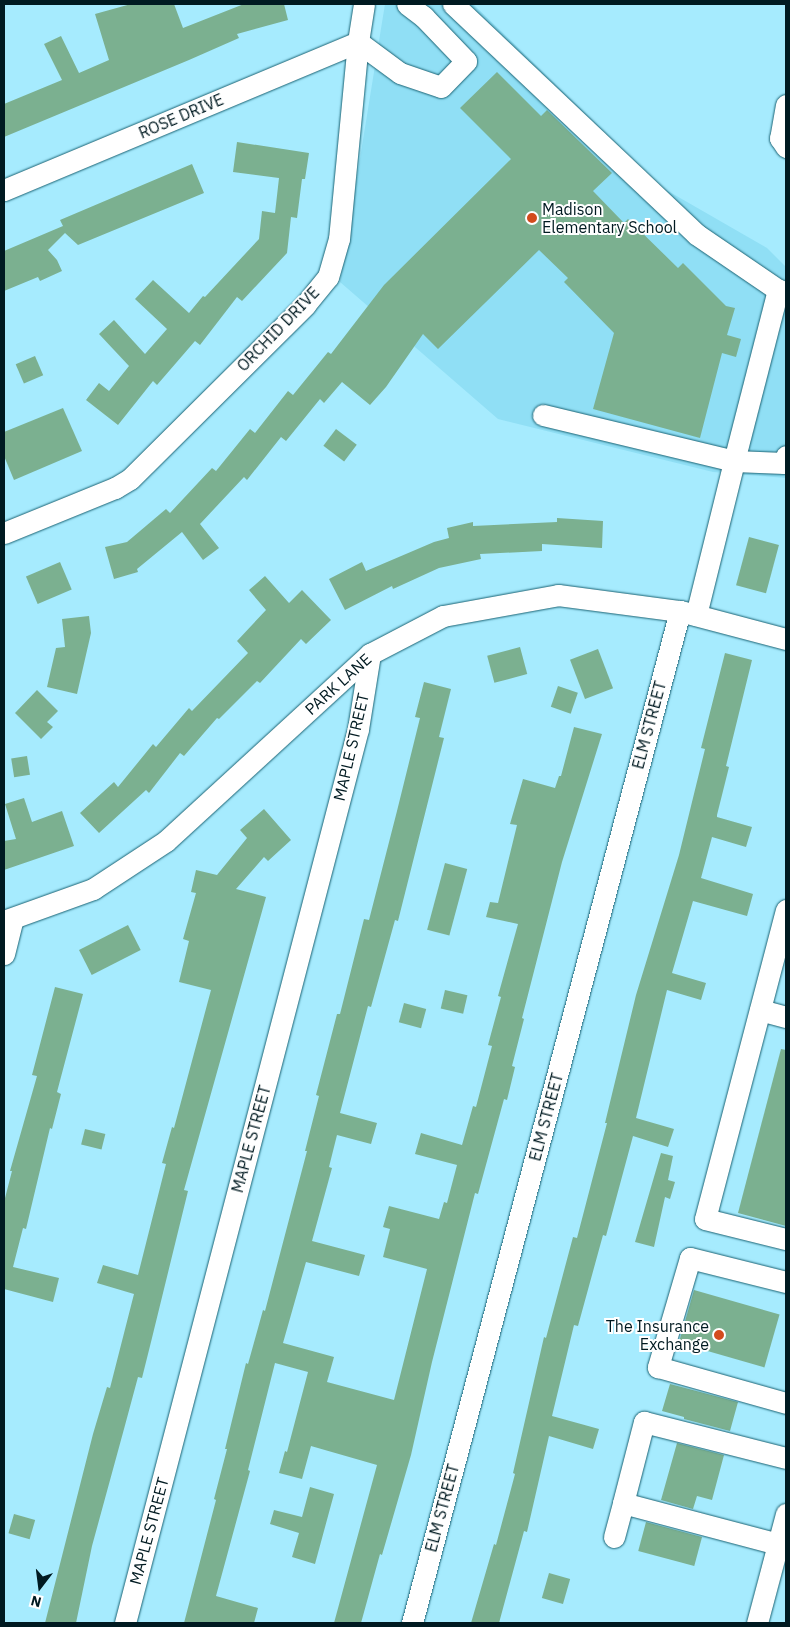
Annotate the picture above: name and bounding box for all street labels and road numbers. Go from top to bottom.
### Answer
street label: ROSE DRIVE [136,90,226,142]
street label: ORCHID DRIVE [233,283,323,375]
street label: PARK LANE [301,649,375,719]
street label: ELM STREET [628,679,670,771]
street label: MAPLE STREET [329,691,373,803]
street label: ELM STREET [525,1071,567,1163]
street label: MAPLE STREET [227,1083,275,1195]
street label: ELM STREET [421,1462,463,1554]
street label: MAPLE STREET [125,1475,173,1587]

